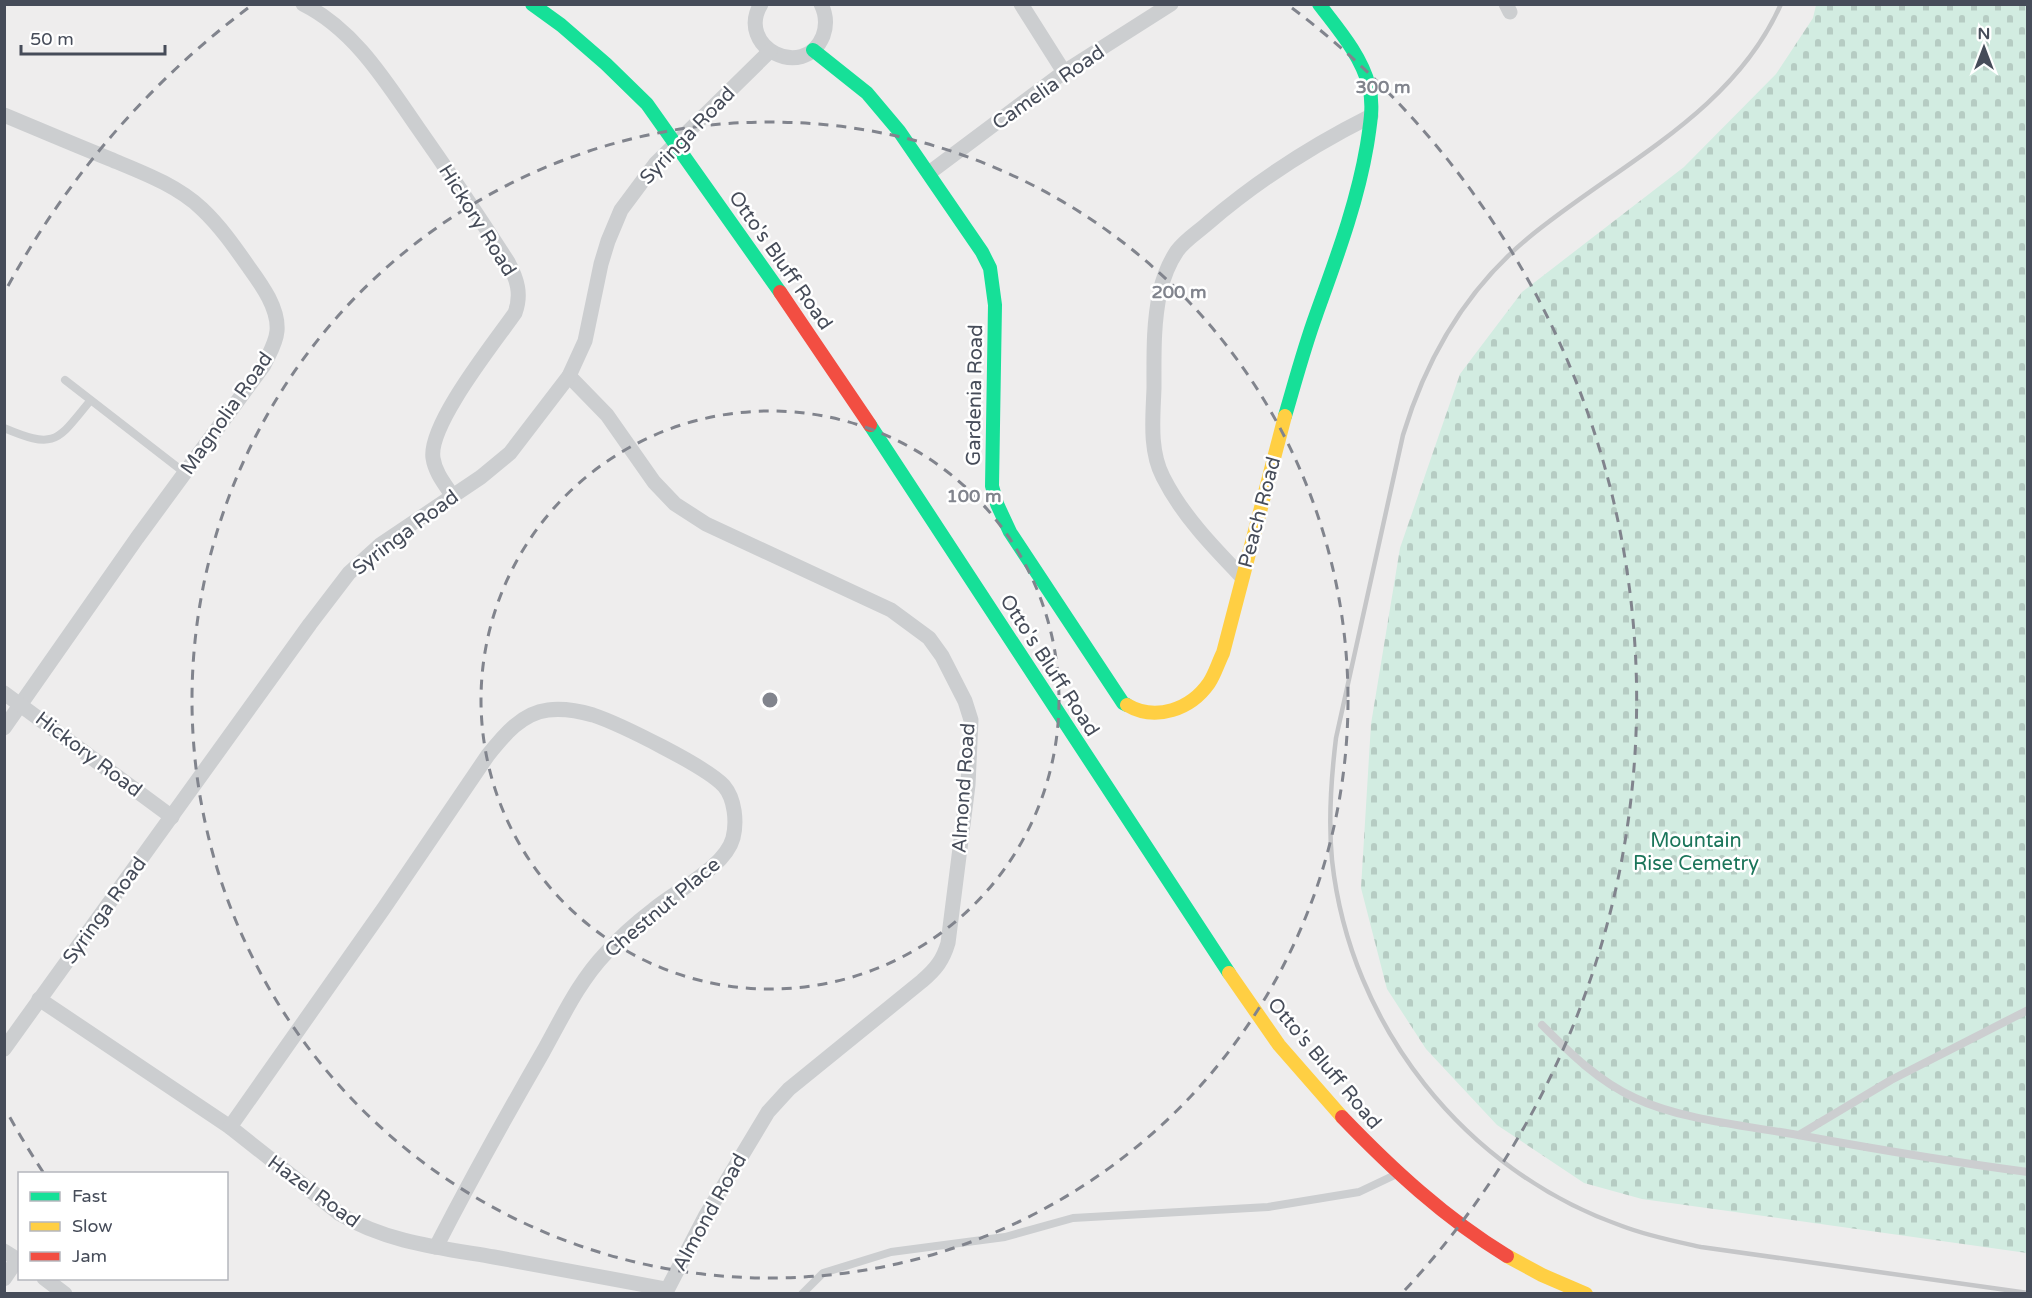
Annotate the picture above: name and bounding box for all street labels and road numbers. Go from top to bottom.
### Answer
street label: Camelia Road [988,40,1109,135]
street label: Syringa Road [635,82,740,190]
street label: Hickory Road [433,160,521,281]
street label: Otto's Bluff Road [723,186,837,335]
street label: Gardenia Road [962,324,988,466]
street label: Magnolia Road [176,348,278,480]
street label: Peach Road [1234,454,1286,570]
street label: Syringa Road [348,485,463,580]
street label: Otto's Bluff Road [994,590,1104,741]
street label: Hickory Road [30,707,146,803]
street label: Almond Road [947,722,981,854]
street label: Syringa Road [58,852,152,969]
street label: Chestnut Place [600,853,725,963]
street label: Otto's Bluff Road [1262,993,1386,1134]
street label: Hazel Road [263,1150,364,1233]
street label: Almond Road [668,1150,752,1275]

